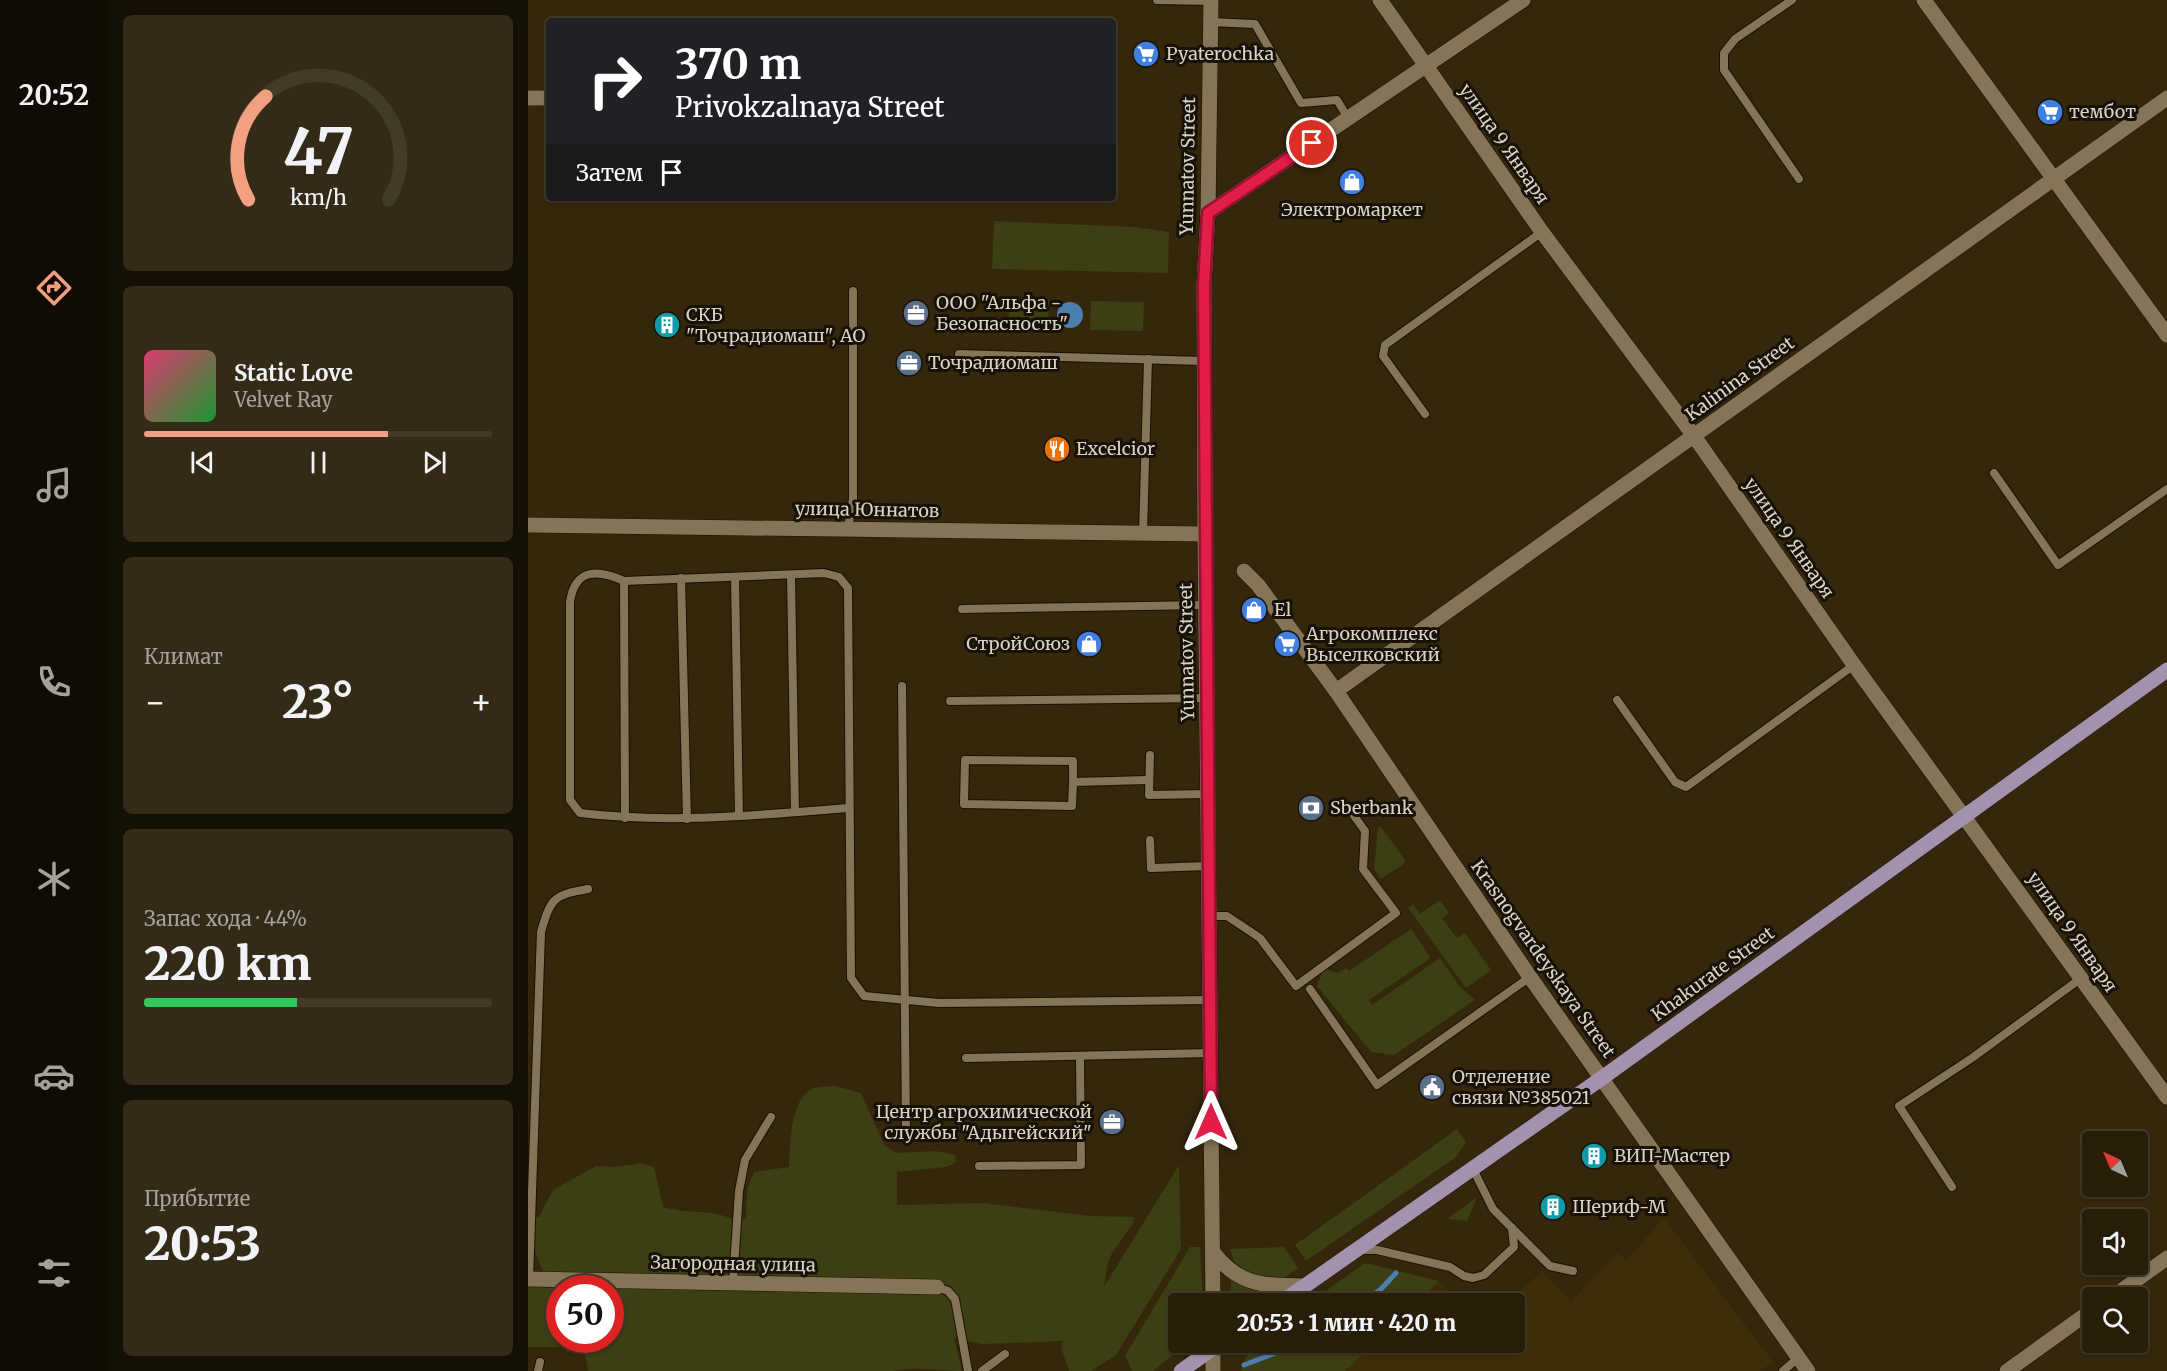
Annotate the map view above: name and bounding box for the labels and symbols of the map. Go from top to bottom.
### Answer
supermarket icon: Pyaterochka [1131,39,1161,69]
place label: Pyaterochka [1166,42,1275,65]
street label: улица 9 Января [1454,79,1555,209]
street label: Yunnatov Street [1175,97,1200,236]
supermarket icon: тембот [2035,97,2065,127]
place label: тембот [2069,100,2136,123]
pin [1286,117,1337,168]
shop icon: Электромаркет [1337,167,1367,197]
place label: Электромаркет [1281,198,1423,221]
place label: ООО "Альфа - Безопасность" [936,291,1068,335]
office icon: ООО "Альфа - Безопасность" [901,298,931,328]
place label: СКБ "Точрадиомаш", АО [686,303,865,347]
building icon: СКБ "Точрадиомаш", АО [652,310,682,340]
street label: Kalinina Street [1681,331,1799,426]
office icon: Точрадиомаш [894,348,924,378]
place label: Точрадиомаш [928,351,1058,374]
restaurant icon: Excelcior [1042,434,1072,464]
place label: Excelcior [1076,437,1155,460]
street label: улица 9 Января [1739,473,1840,603]
street label: улица Юннатов [795,497,940,522]
street label: Yunnatov Street [1174,583,1199,722]
shop icon: El [1239,595,1269,625]
place label: El [1274,598,1292,621]
place label: Агрокомплекс Выселковский [1305,622,1440,666]
shop icon: СтройСоюз [1074,629,1104,659]
supermarket icon: Агрокомплекс Выселковский [1272,629,1302,659]
place label: СтройСоюз [966,632,1070,655]
bank icon: Sberbank [1296,793,1326,823]
place label: Sberbank [1330,796,1414,819]
street label: Krasnogvardeyskaya Street [1466,855,1621,1062]
street label: улица 9 Января [2022,867,2123,997]
street label: Khakurate Street [1647,921,1779,1026]
place label: Отделение связи №385021 [1452,1065,1590,1109]
public building icon: Отделение связи №385021 [1417,1072,1447,1102]
position arrow [1179,1090,1243,1154]
place label: Центр агрохимической службы "Адыгейский" [876,1100,1092,1144]
office icon: Центр агрохимической службы "Адыгейский" [1097,1107,1127,1137]
north arrow [2082,1131,2148,1197]
building icon: ВИП-Мастер [1579,1141,1609,1171]
place label: ВИП-Мастер [1614,1144,1730,1167]
building icon: Шериф-М [1538,1192,1568,1222]
place label: Шериф-М [1572,1195,1666,1218]
street label: Загородная улица [650,1251,816,1276]
speed limit sign: 50 [546,1275,624,1353]

